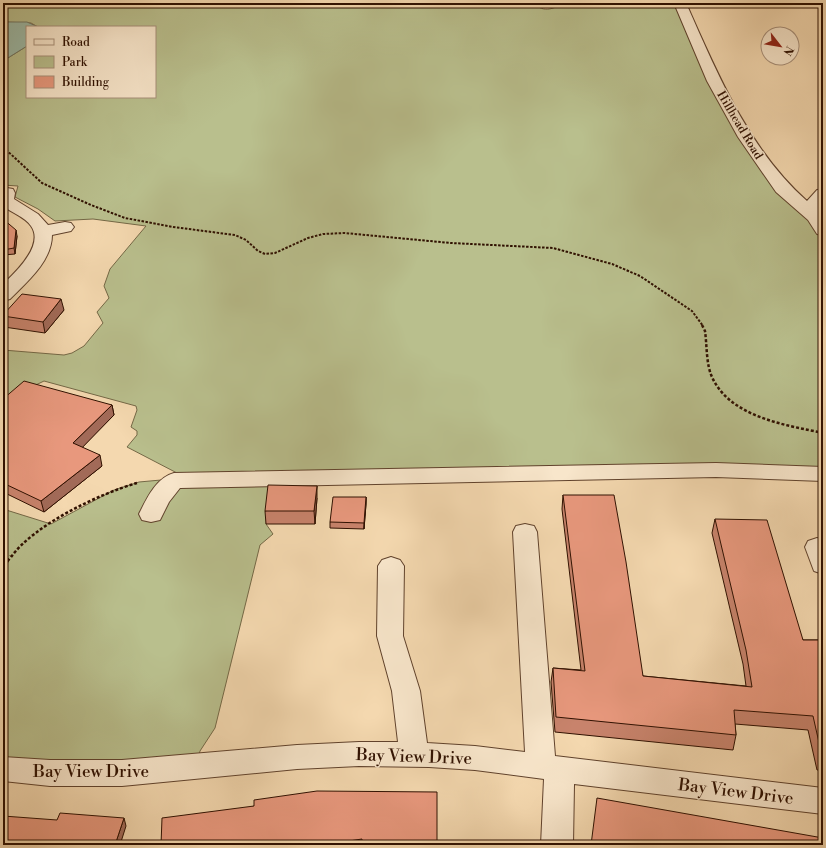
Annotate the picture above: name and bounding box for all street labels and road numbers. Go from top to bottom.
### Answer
street label: Hillhead Road [713,88,766,162]
street label: Bay View Drive [355,744,472,770]
street label: Bay View Drive [32,761,149,783]
street label: Bay View Drive [676,774,795,810]

